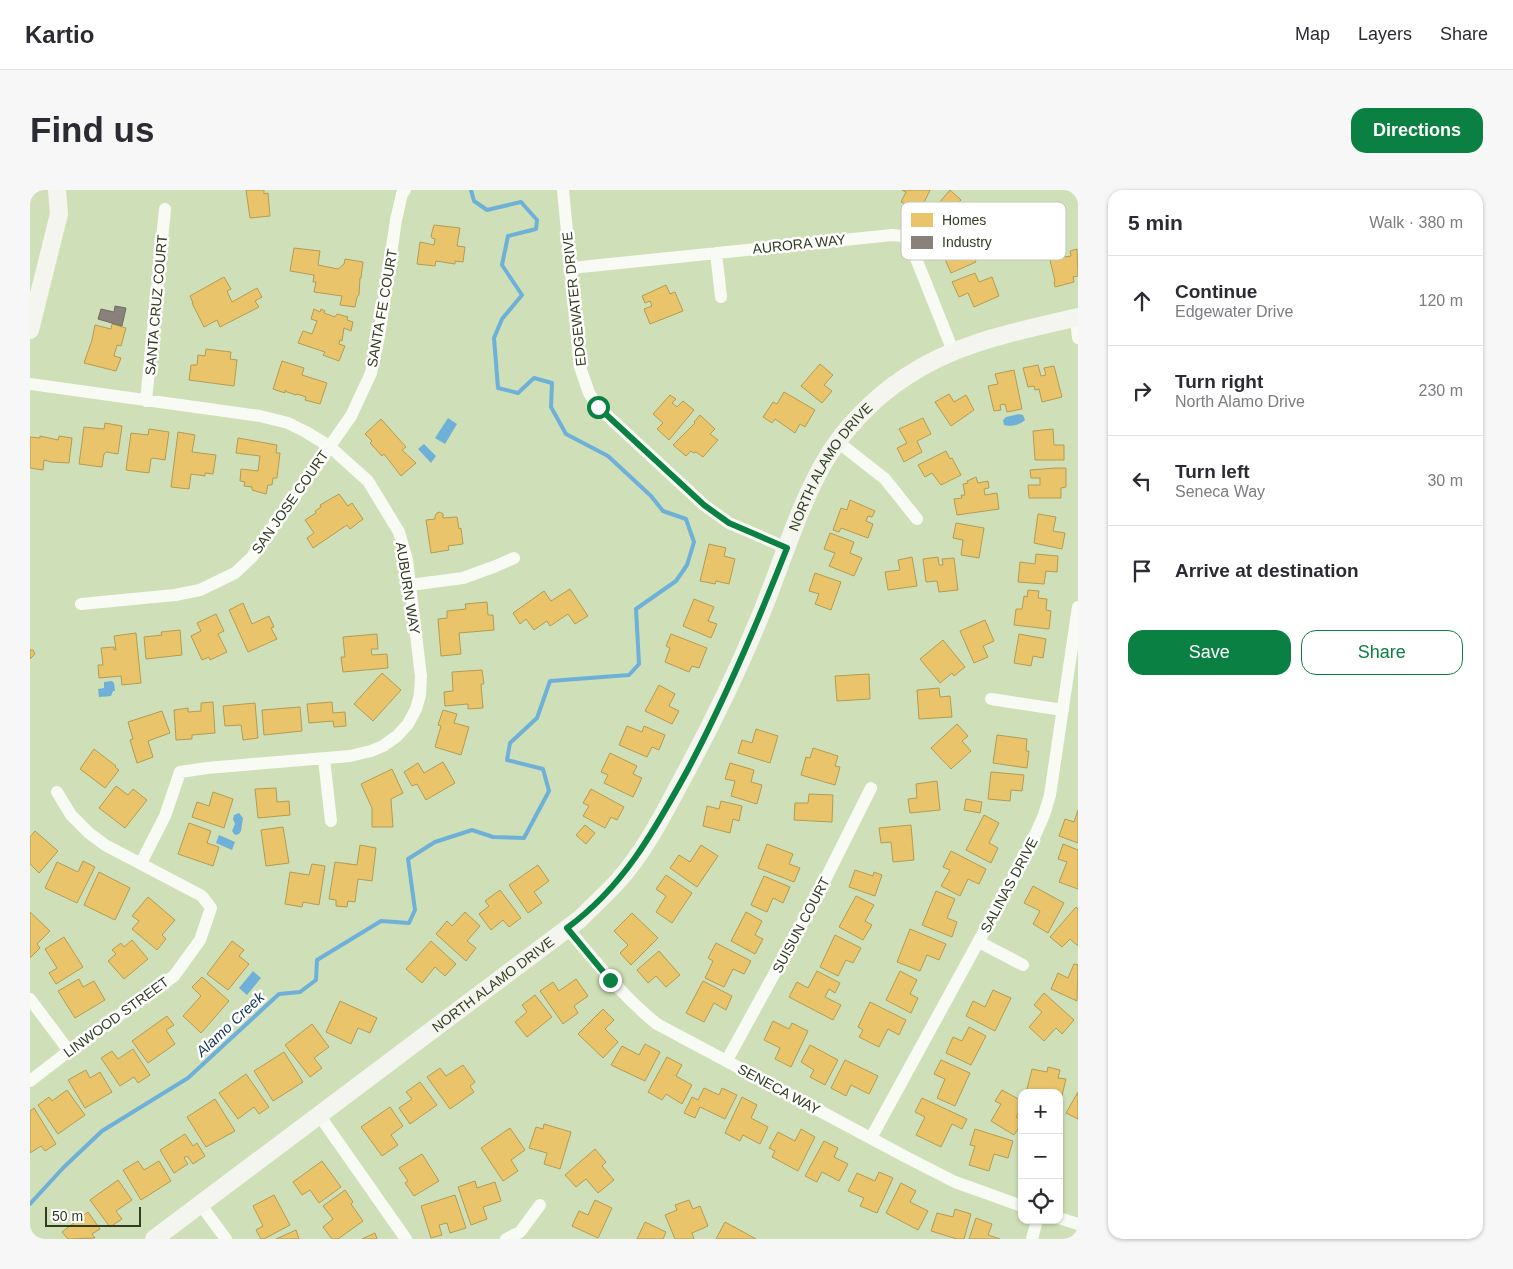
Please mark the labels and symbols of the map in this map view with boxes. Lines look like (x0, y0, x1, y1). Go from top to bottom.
legend (901, 202, 1066, 260)
text: Homes (942, 212, 986, 228)
street label: EDGEWATER DRIVE (559, 231, 589, 367)
street label: AURORA WAY (752, 231, 847, 257)
street label: SANTA CRUZ COURT (142, 234, 170, 376)
text: Industry (942, 234, 992, 250)
street label: SANTA FE COURT (364, 247, 400, 369)
route start (587, 396, 610, 419)
street label: NORTH ALAMO DRIVE (785, 399, 875, 533)
street label: SAN JOSE COURT (248, 447, 332, 557)
street label: AUBURN WAY (393, 541, 423, 636)
street label: SALINAS DRIVE (977, 835, 1041, 935)
street label: SUISUN COURT (769, 874, 833, 976)
street label: NORTH ALAMO DRIVE (429, 933, 557, 1035)
route end (599, 969, 622, 992)
street label: LINWOOD STREET (60, 973, 172, 1061)
water label: Alamo Creek (192, 987, 269, 1060)
street label: SENECA WAY (735, 1061, 824, 1118)
scale bar (45, 1204, 141, 1227)

